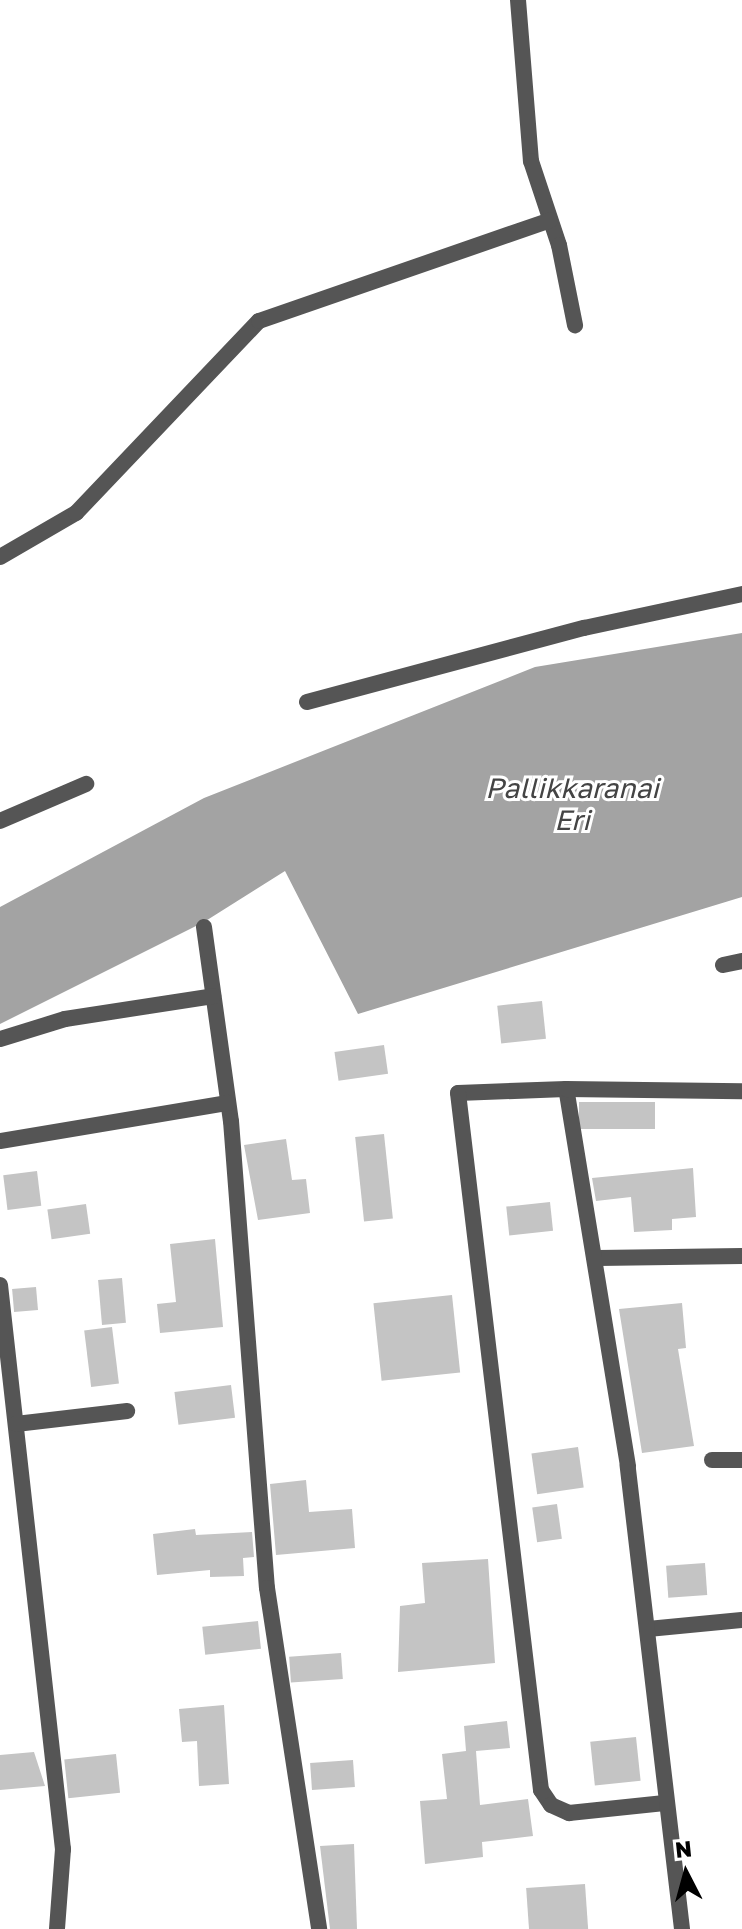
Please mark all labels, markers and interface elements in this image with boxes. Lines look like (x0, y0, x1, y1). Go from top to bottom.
water label: Pallikkaranai Eri (485, 771, 659, 837)
north arrow (646, 1833, 726, 1913)
text: N (674, 1834, 693, 1863)

